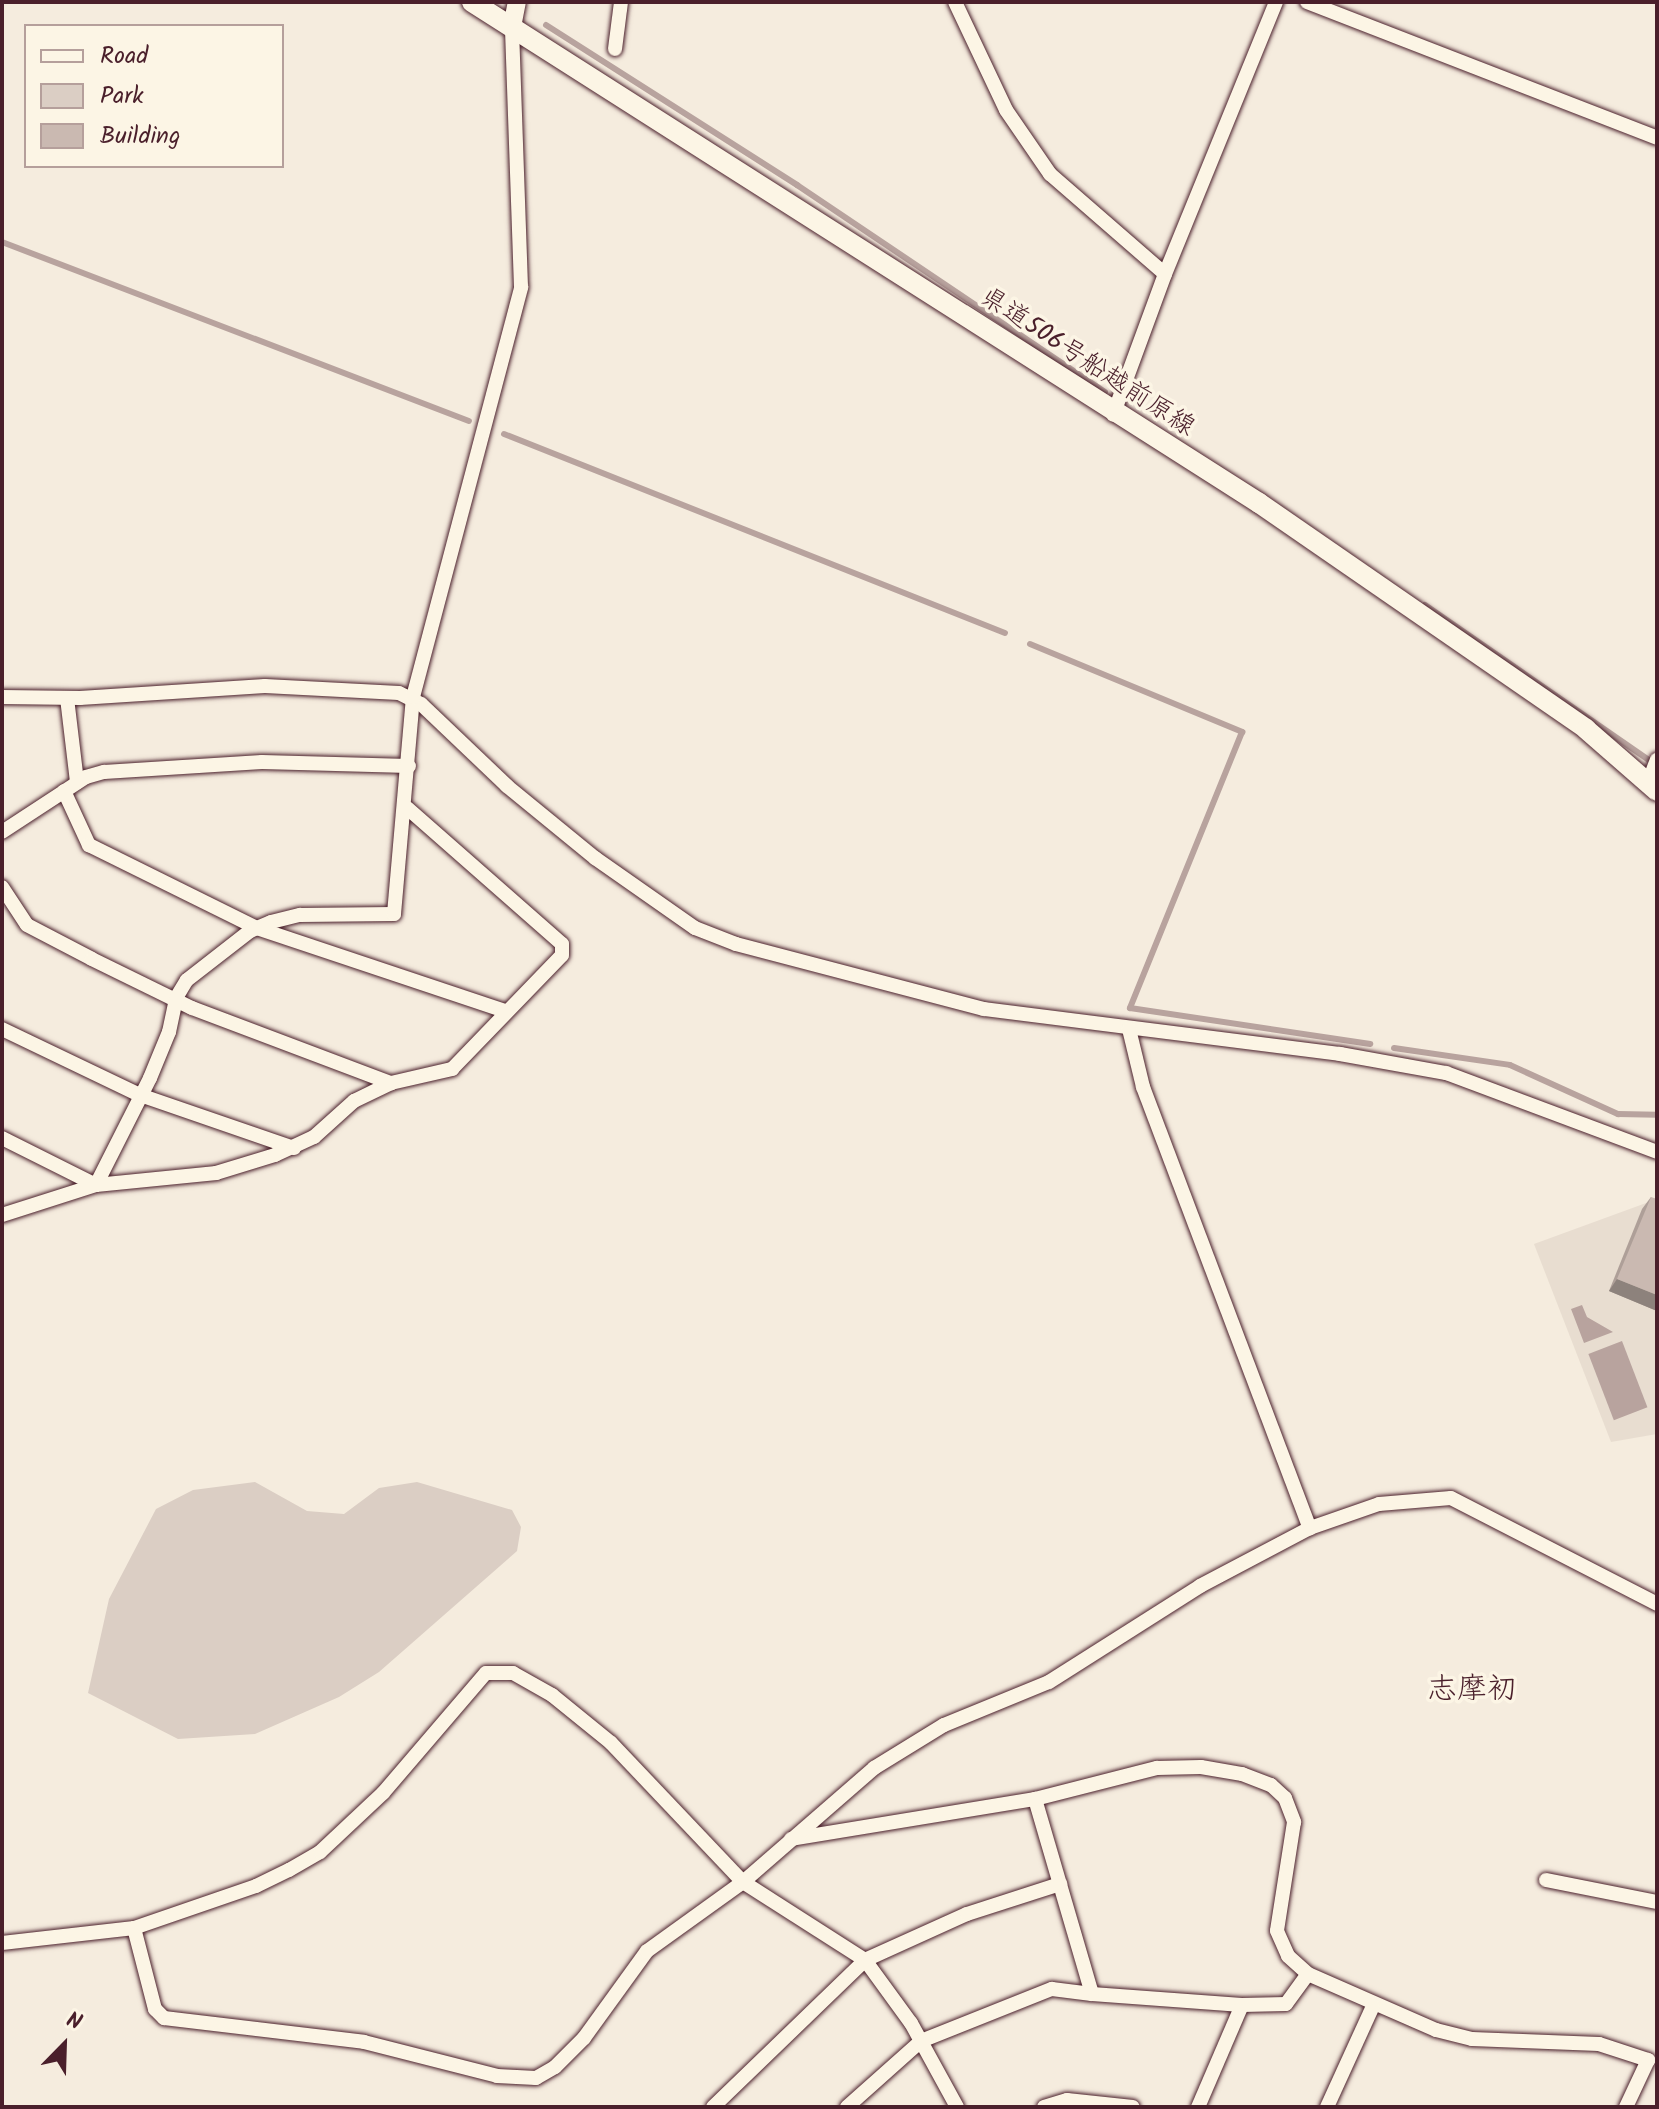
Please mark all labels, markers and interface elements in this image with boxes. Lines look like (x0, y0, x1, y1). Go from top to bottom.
legend (24, 24, 284, 168)
text: Road (100, 37, 148, 76)
text: Park (100, 77, 144, 116)
text: Building (100, 117, 180, 156)
street label: 県道506号船越前原線 (974, 282, 1200, 444)
district label: 志摩初 (1427, 1672, 1517, 1708)
text: N (60, 2004, 87, 2041)
north arrow (24, 2005, 104, 2085)

